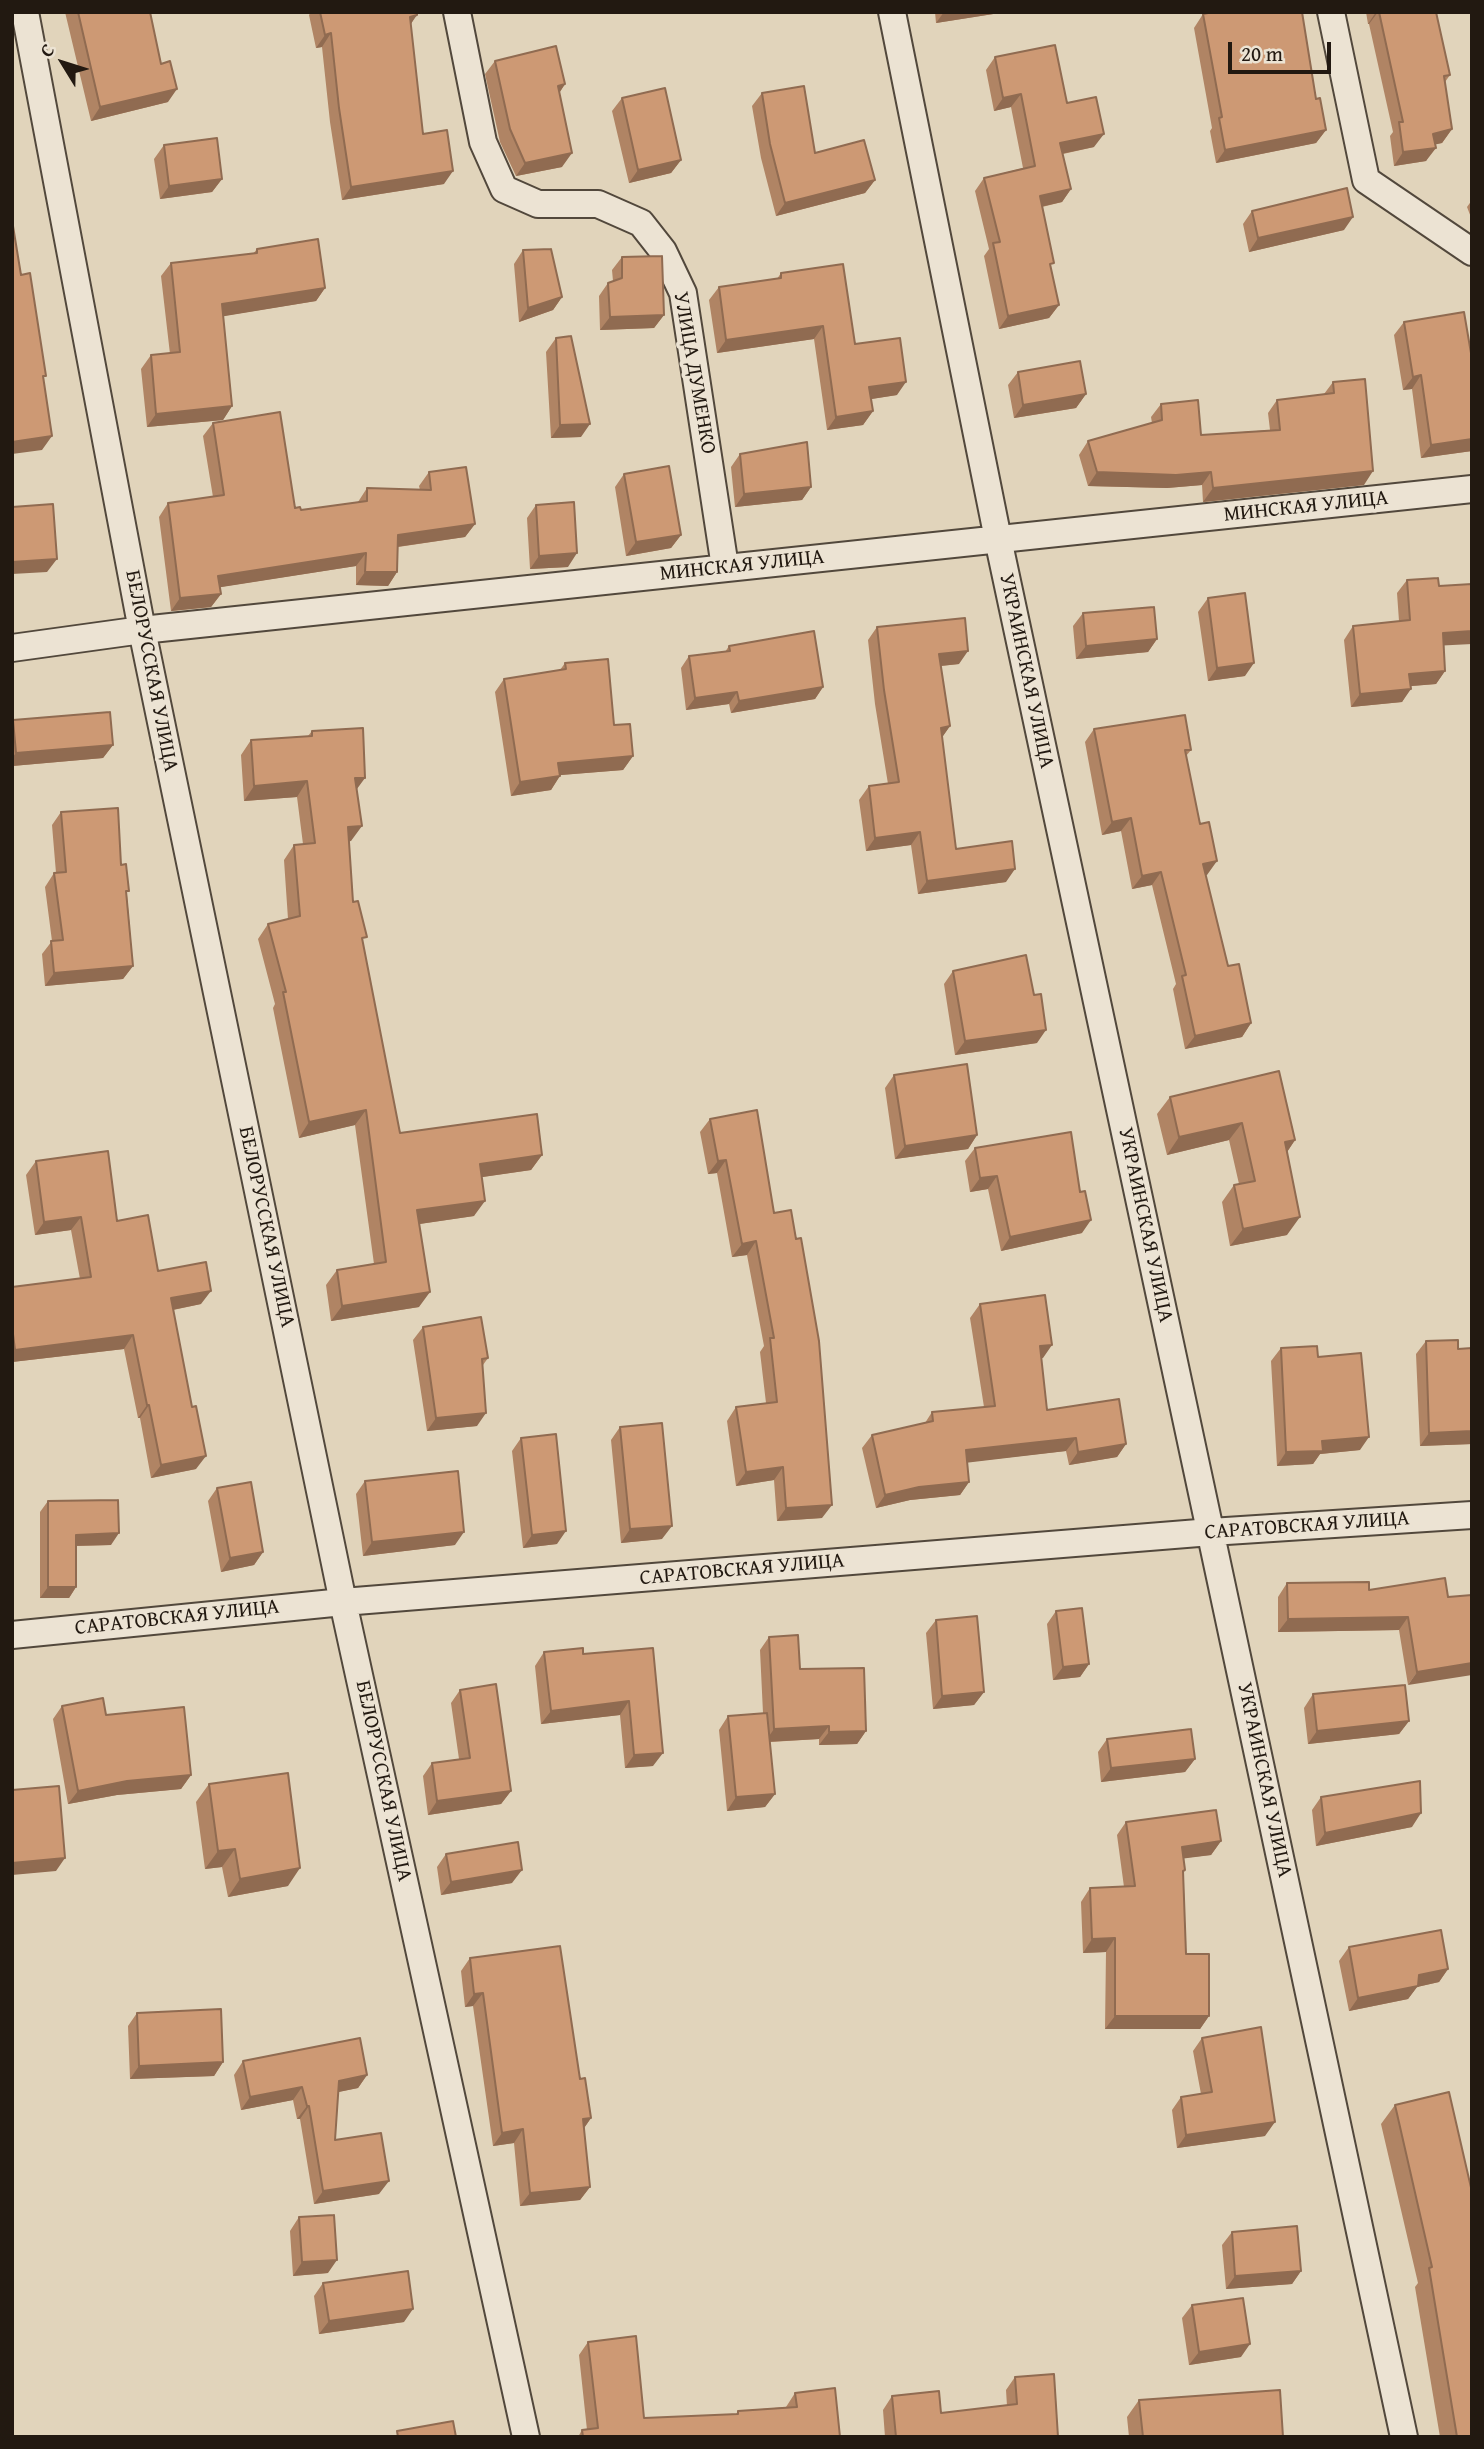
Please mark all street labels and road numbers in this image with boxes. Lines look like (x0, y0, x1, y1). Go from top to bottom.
street label: УЛИЦА ДУМЕНКО (667, 290, 721, 456)
street label: МИНСКАЯ УЛИЦА (1223, 486, 1389, 528)
street label: МИНСКАЯ УЛИЦА (659, 545, 825, 587)
street label: БЕЛОРУССКАЯ УЛИЦА (119, 568, 183, 774)
street label: УКРАИНСКАЯ УЛИЦА (993, 571, 1059, 771)
street label: БЕЛОРУССКАЯ УЛИЦА (232, 1124, 300, 1330)
street label: УКРАИНСКАЯ УЛИЦА (1112, 1125, 1178, 1325)
street label: САРАТОВСКАЯ УЛИЦА (1204, 1506, 1410, 1546)
street label: САРАТОВСКАЯ УЛИЦА (639, 1549, 845, 1591)
street label: САРАТОВСКАЯ УЛИЦА (74, 1595, 280, 1641)
street label: БЕЛОРУССКАЯ УЛИЦА (349, 1678, 417, 1884)
street label: УКРАИНСКАЯ УЛИЦА (1231, 1680, 1297, 1880)

